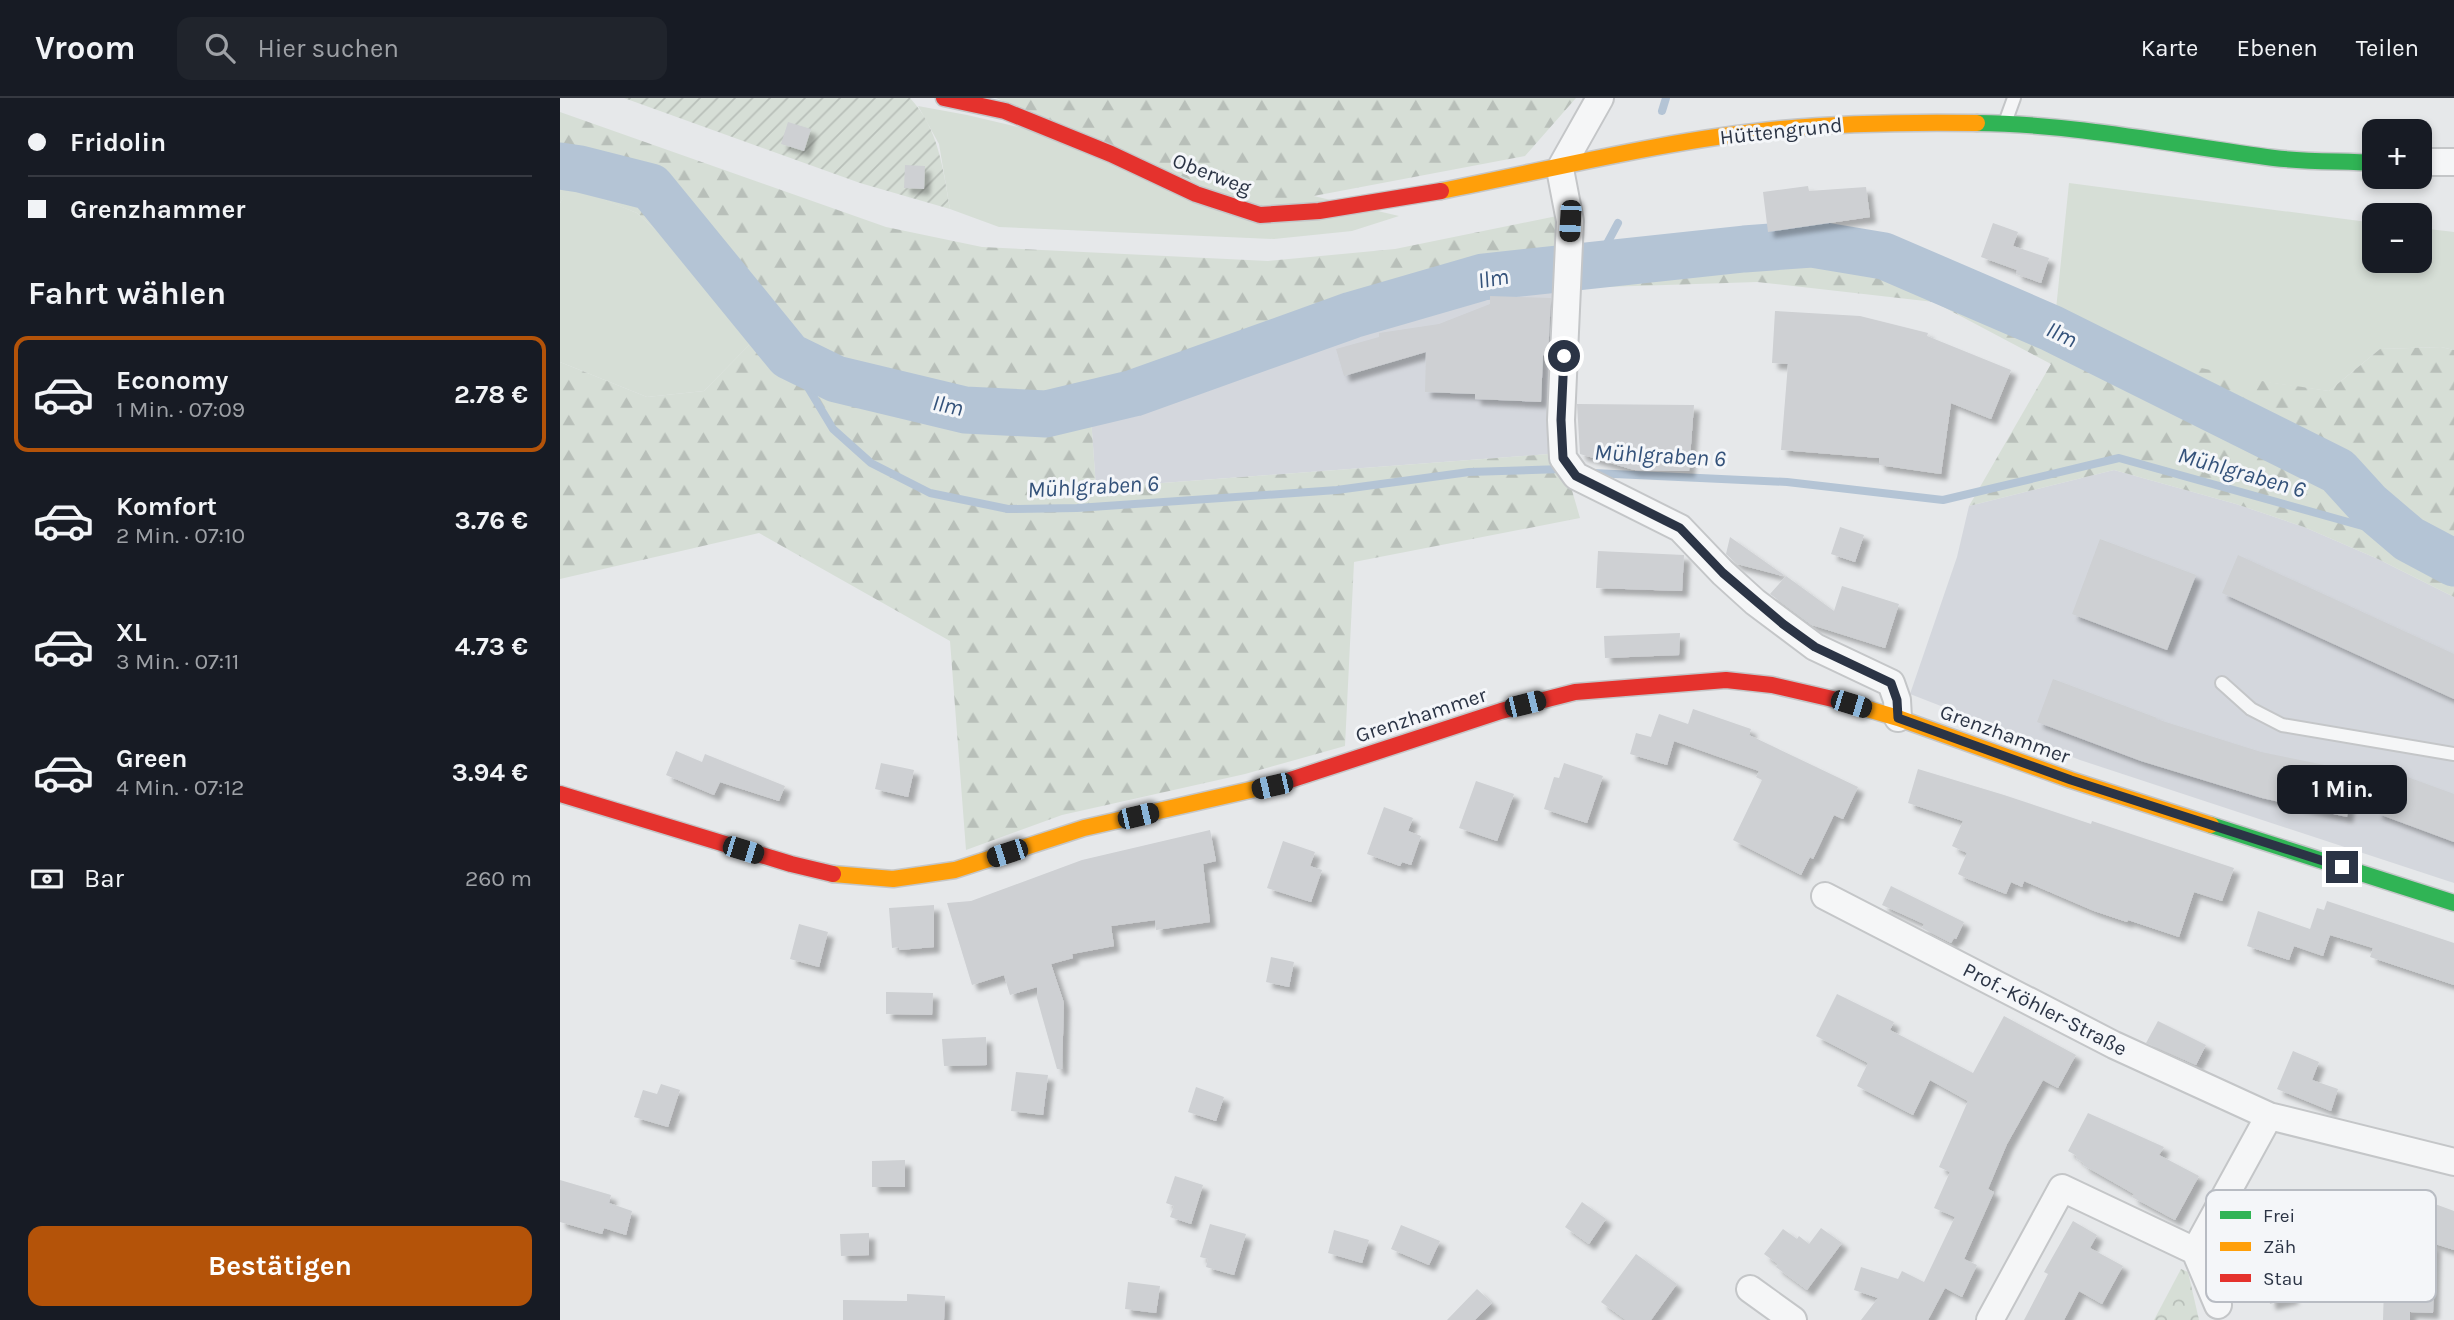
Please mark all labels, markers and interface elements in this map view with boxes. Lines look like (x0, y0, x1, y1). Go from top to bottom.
search box (177, 17, 667, 80)
text: Vroom (35, 29, 135, 67)
icon: search (201, 29, 239, 67)
text: Hier suchen (257, 33, 399, 64)
text: Karte (2141, 34, 2198, 62)
text: Ebenen (2236, 34, 2318, 62)
text: Teilen (2356, 34, 2419, 62)
street label: Hüttengrund (1718, 113, 1844, 149)
map controls (2362, 119, 2432, 273)
button: + (2362, 119, 2432, 189)
text: Fridolin (70, 127, 166, 158)
street label: Oberweg (1169, 148, 1255, 200)
text: Grenzhammer (70, 194, 245, 225)
car (1559, 199, 1582, 243)
button: − (2362, 203, 2432, 273)
water label: Ilm (1476, 263, 1510, 294)
text: Fahrt wählen (28, 275, 226, 312)
water label: Ilm (2042, 316, 2082, 353)
route start (1548, 340, 1580, 372)
icon: car (32, 363, 95, 426)
text: Economy (116, 365, 228, 396)
text: 2.78 € (454, 379, 528, 410)
water label: Ilm (930, 389, 966, 422)
text: 1 Min. · 07:09 (116, 396, 245, 423)
water label: Mühlgraben 6 (1594, 439, 1727, 472)
water label: Mühlgraben 6 (2175, 441, 2309, 504)
water label: Mühlgraben 6 (1027, 470, 1160, 503)
icon: car (32, 489, 95, 552)
text: Komfort (116, 491, 217, 522)
text: 3.76 € (454, 505, 528, 536)
text: 2 Min. · 07:10 (116, 522, 245, 549)
icon: car (32, 615, 95, 678)
text: XL (116, 617, 147, 648)
text: 4.73 € (455, 631, 528, 662)
text: 3 Min. · 07:11 (116, 648, 239, 675)
street label: Grenzhammer (1352, 682, 1490, 747)
car (1828, 688, 1875, 720)
car (1503, 689, 1548, 719)
street label: Grenzhammer (1937, 699, 2074, 769)
icon: car (32, 741, 95, 804)
text: Green (116, 743, 188, 774)
text: 3.94 € (452, 757, 528, 788)
callout: 1 Min. (2277, 766, 2407, 814)
car (1250, 771, 1295, 801)
text: 4 Min. · 07:12 (116, 774, 244, 801)
text: 1 Min. (2312, 776, 2372, 803)
car (1116, 801, 1161, 831)
car (720, 834, 767, 866)
car (984, 837, 1031, 869)
route end (2326, 851, 2358, 883)
icon: cash (28, 860, 66, 898)
text: Bar (84, 863, 124, 894)
text: 260 m (465, 865, 532, 892)
street label: Prof.-Köhler-Straße (1959, 957, 2131, 1061)
legend (2206, 1190, 2436, 1302)
text: Frei (2263, 1205, 2295, 1227)
button: Bestätigen (28, 1226, 532, 1306)
text: Zäh (2263, 1236, 2296, 1258)
text: Stau (2263, 1268, 2304, 1290)

